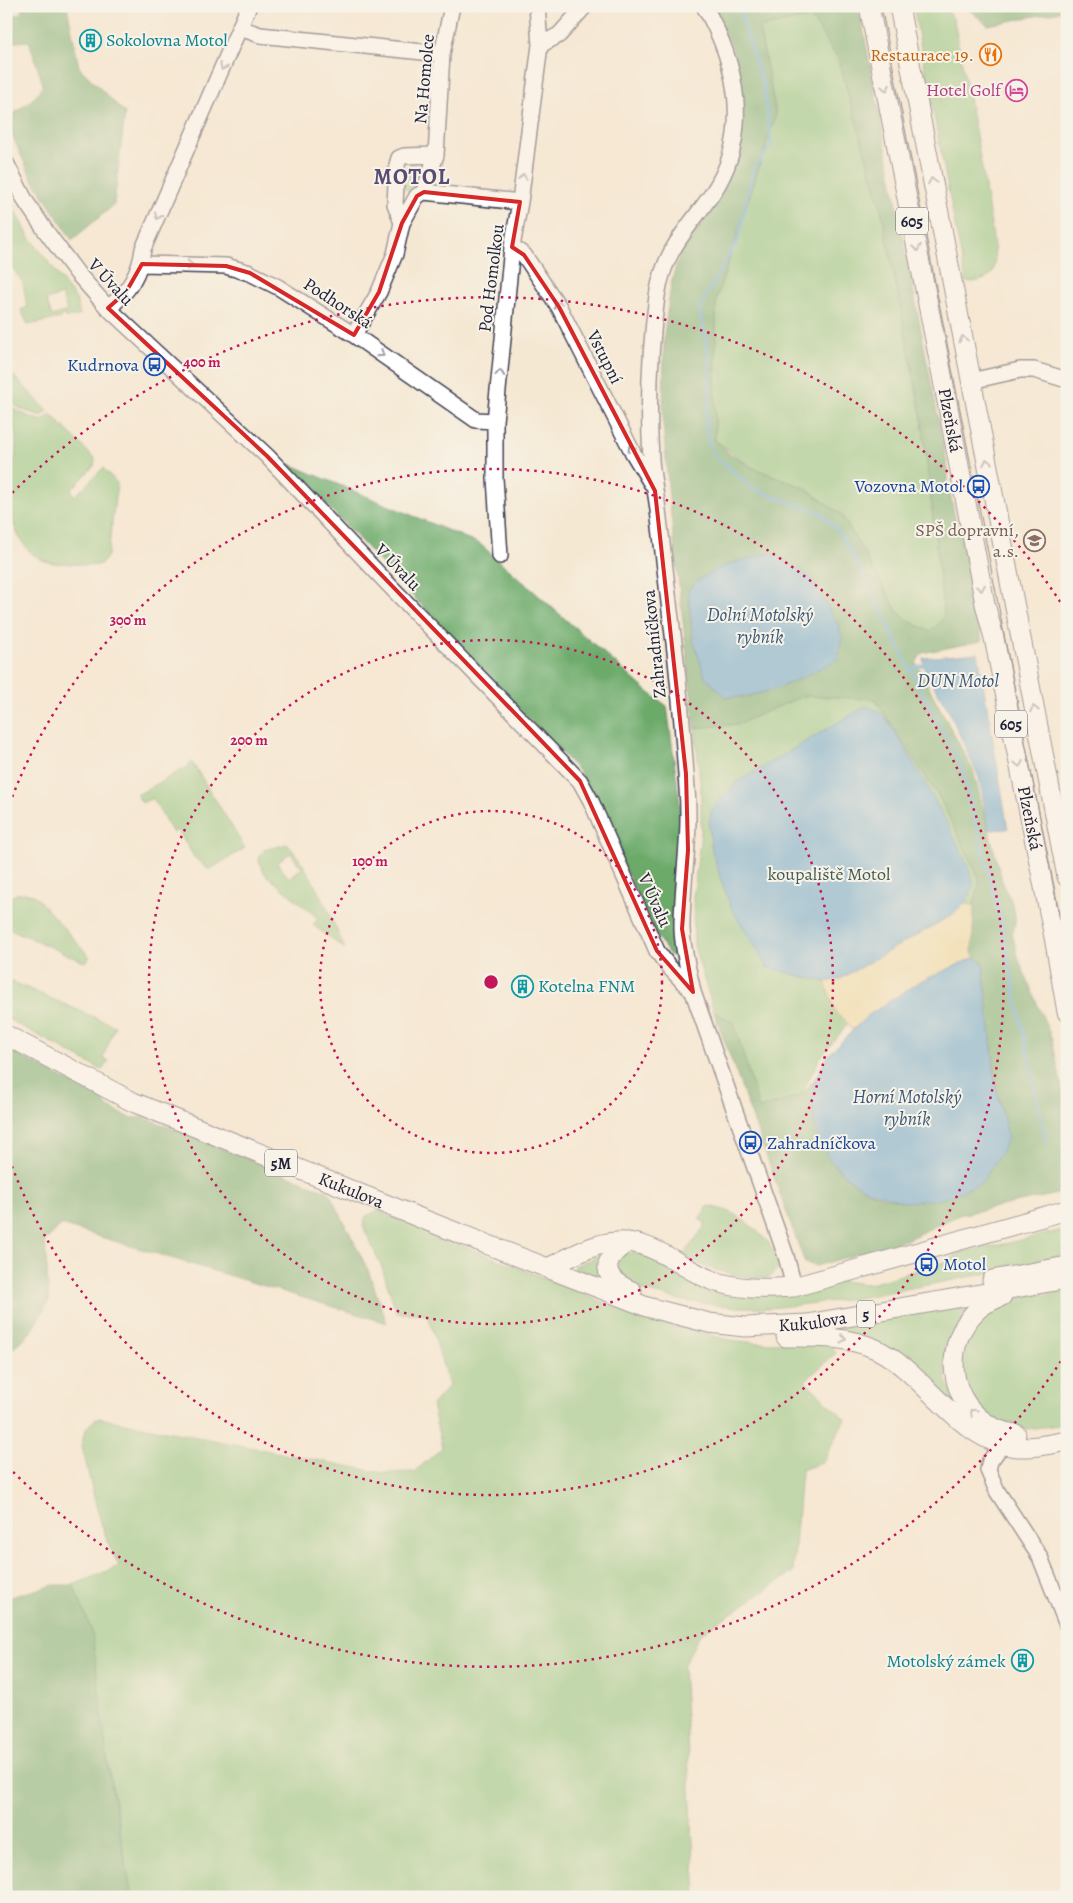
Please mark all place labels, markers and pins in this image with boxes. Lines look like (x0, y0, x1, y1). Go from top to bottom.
building icon: Sokolovna Motol (78, 28, 102, 52)
place label: Sokolovna Motol (106, 28, 228, 52)
place label: Restaurace 19. (870, 43, 974, 67)
restaurant icon: Restaurace 19. (978, 43, 1002, 67)
place label: Hotel Golf (926, 78, 1004, 102)
hotel icon: Hotel Golf (1005, 78, 1029, 102)
place label: Kudrnova (67, 353, 140, 377)
bus stop icon: Kudrnova (143, 353, 167, 377)
place label: Vozovna Motol (853, 474, 964, 498)
bus stop icon: Vozovna Motol (967, 474, 991, 498)
place label: SPŠ dopravní, a.s. (915, 518, 1019, 563)
school or university icon: SPŠ dopravní, a.s. (1023, 528, 1047, 552)
centre of rings (482, 973, 500, 991)
building icon: Kotelna FNM (510, 974, 534, 998)
place label: Kotelna FNM (538, 974, 635, 998)
bus stop icon: Zahradníčkova (739, 1131, 763, 1155)
place label: Zahradníčkova (767, 1131, 877, 1155)
bus stop icon: Motol (915, 1252, 939, 1276)
place label: Motol (943, 1252, 987, 1276)
place label: Motolský zámek (886, 1649, 1006, 1673)
building icon: Motolský zámek (1010, 1649, 1034, 1673)

